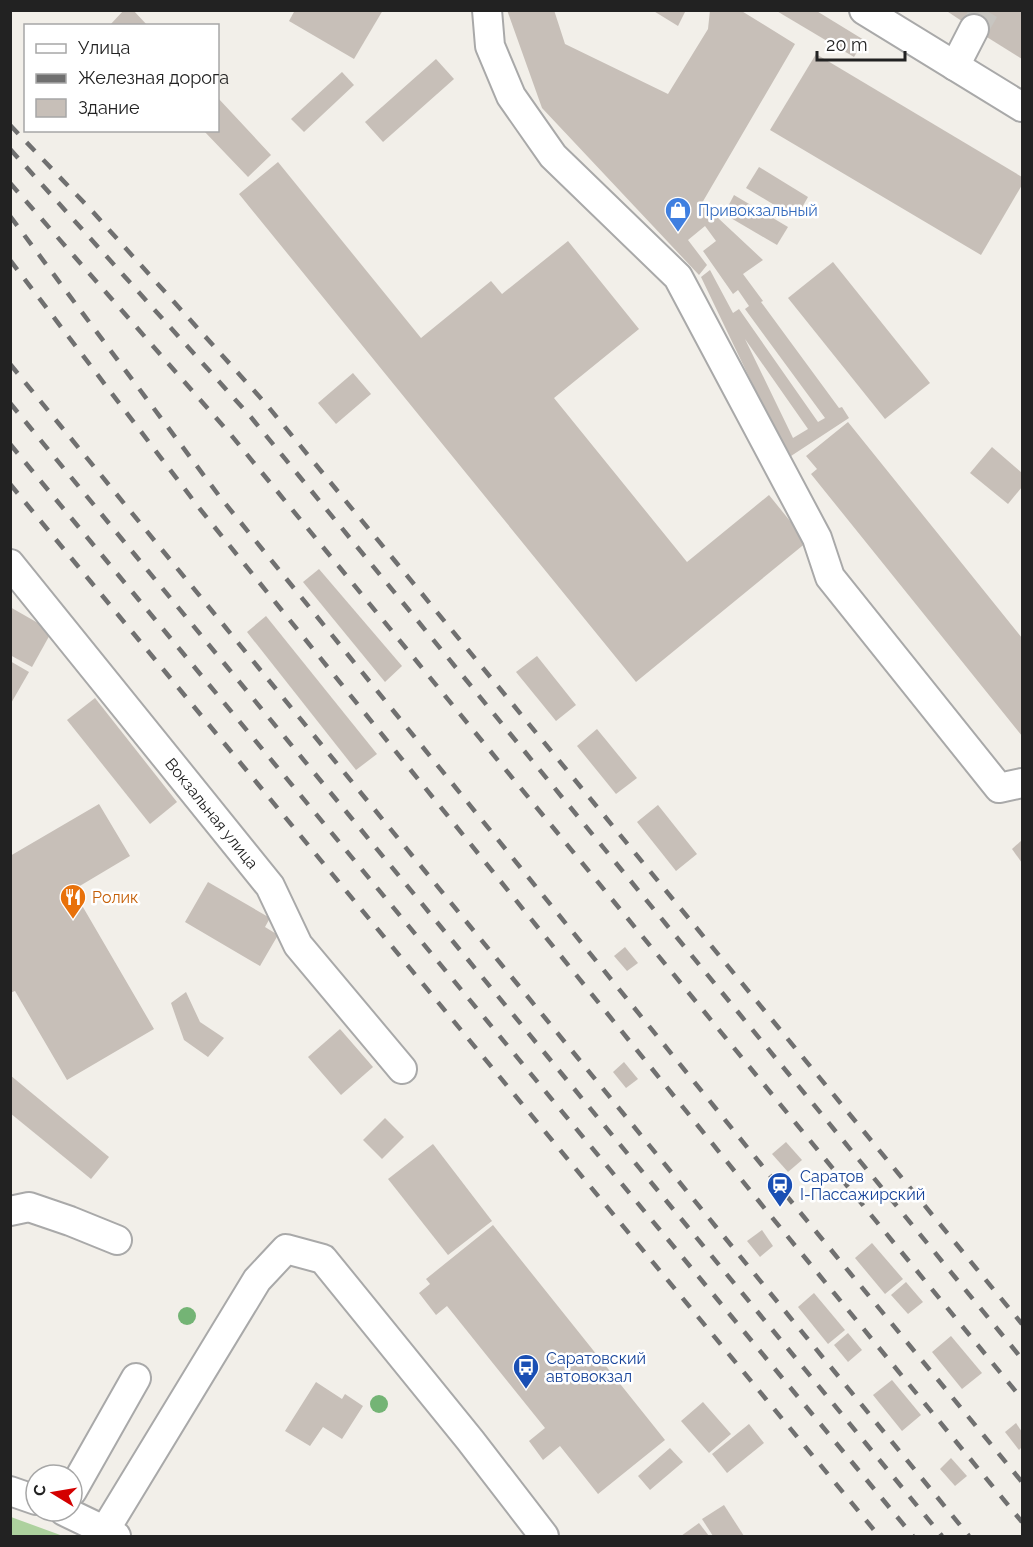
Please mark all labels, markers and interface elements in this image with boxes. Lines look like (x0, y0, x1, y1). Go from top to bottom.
legend (24, 24, 219, 132)
scale bar (817, 24, 906, 62)
text: 20 m (826, 34, 868, 55)
text: Улица (78, 37, 130, 58)
text: Железная дорога (78, 67, 229, 88)
text: Здание (78, 97, 140, 118)
shop icon: Привокзальный (663, 195, 693, 233)
place label: Привокзальный (698, 201, 818, 220)
street label: Вокзальная улица (161, 754, 262, 872)
restaurant icon: Ролик (58, 882, 88, 920)
place label: Ролик (92, 888, 138, 907)
place label: Саратов I-Пассажирский (800, 1167, 925, 1204)
station icon: Саратов I-Пассажирский (765, 1170, 795, 1208)
place label: Саратовский автовокзал (546, 1349, 646, 1386)
bus stop icon: Саратовский автовокзал (511, 1352, 541, 1390)
north arrow (24, 1463, 84, 1523)
text: С (29, 1483, 50, 1497)

